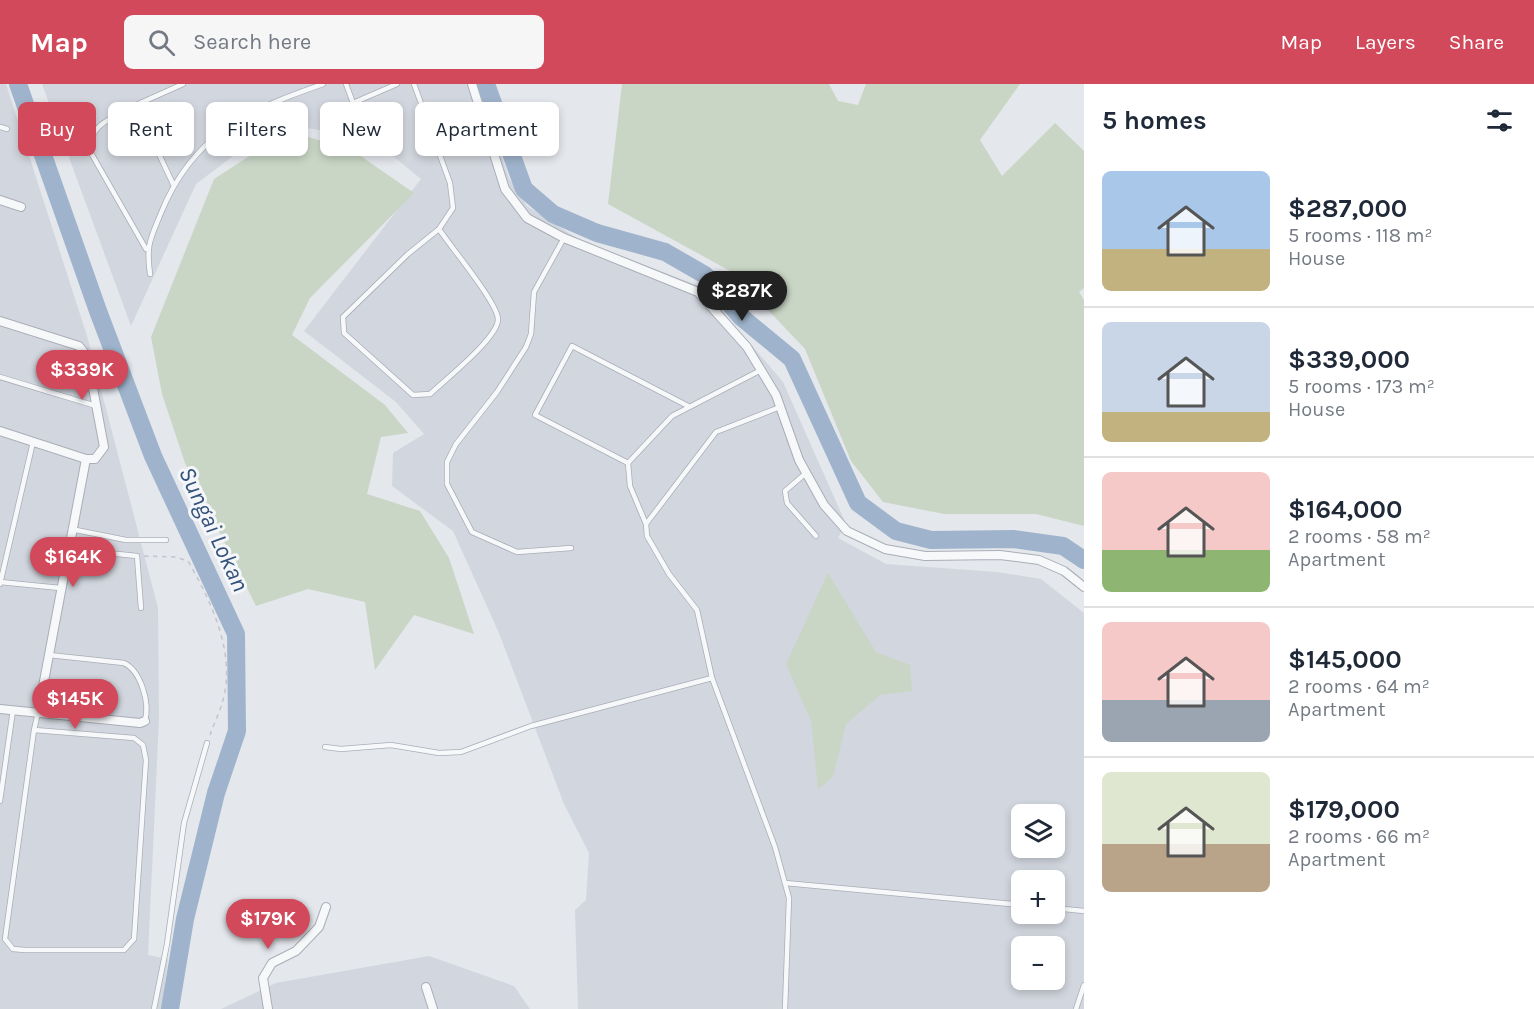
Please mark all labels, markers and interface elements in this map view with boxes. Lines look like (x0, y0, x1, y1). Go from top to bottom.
search box (124, 15, 544, 69)
text: Map (30, 26, 88, 59)
icon: search (145, 26, 178, 59)
text: Search here (193, 29, 311, 55)
text: Map (1280, 30, 1322, 54)
text: Layers (1355, 30, 1416, 54)
text: Share (1449, 30, 1504, 54)
chip: Buy (18, 102, 96, 156)
chip: Rent (108, 102, 194, 156)
chip: Filters (206, 102, 308, 156)
chip: New (320, 102, 403, 156)
chip: Apartment (415, 102, 559, 156)
icon: filters (1483, 104, 1516, 137)
text: 5 homes (1102, 105, 1207, 136)
text: $287,000 (1288, 193, 1407, 224)
icon: home (1150, 195, 1222, 267)
text: 5 rooms · 118 m² (1288, 224, 1432, 247)
text: House (1288, 247, 1345, 270)
pin: $287K (700, 271, 784, 322)
text: $287K (711, 279, 773, 302)
text: $339,000 (1288, 344, 1410, 375)
icon: home (1150, 346, 1222, 418)
pin: $339K (40, 350, 124, 401)
text: $339K (50, 358, 114, 381)
text: 5 rooms · 173 m² (1288, 375, 1435, 398)
text: House (1288, 398, 1345, 421)
water label: Sungai Lokan (173, 462, 255, 596)
text: $164,000 (1288, 494, 1402, 525)
icon: home (1150, 496, 1222, 568)
text: 2 rooms · 58 m² (1288, 525, 1431, 548)
pin: $164K (31, 537, 115, 588)
text: $164K (44, 545, 102, 568)
text: Apartment (1288, 548, 1386, 571)
text: $145,000 (1288, 644, 1402, 675)
icon: home (1150, 646, 1222, 718)
text: 2 rooms · 64 m² (1288, 675, 1430, 698)
pin: $145K (33, 679, 117, 730)
text: $145K (46, 687, 104, 710)
text: Apartment (1288, 698, 1386, 721)
text: $179,000 (1288, 794, 1400, 825)
icon: home (1150, 796, 1222, 868)
map controls (1011, 804, 1065, 990)
button: layers (1011, 804, 1065, 858)
text: 2 rooms · 66 m² (1288, 825, 1430, 848)
text: Apartment (1288, 848, 1386, 871)
button: + (1011, 870, 1065, 924)
pin: $179K (226, 899, 310, 950)
text: $179K (240, 907, 296, 930)
button: − (1011, 936, 1065, 990)

